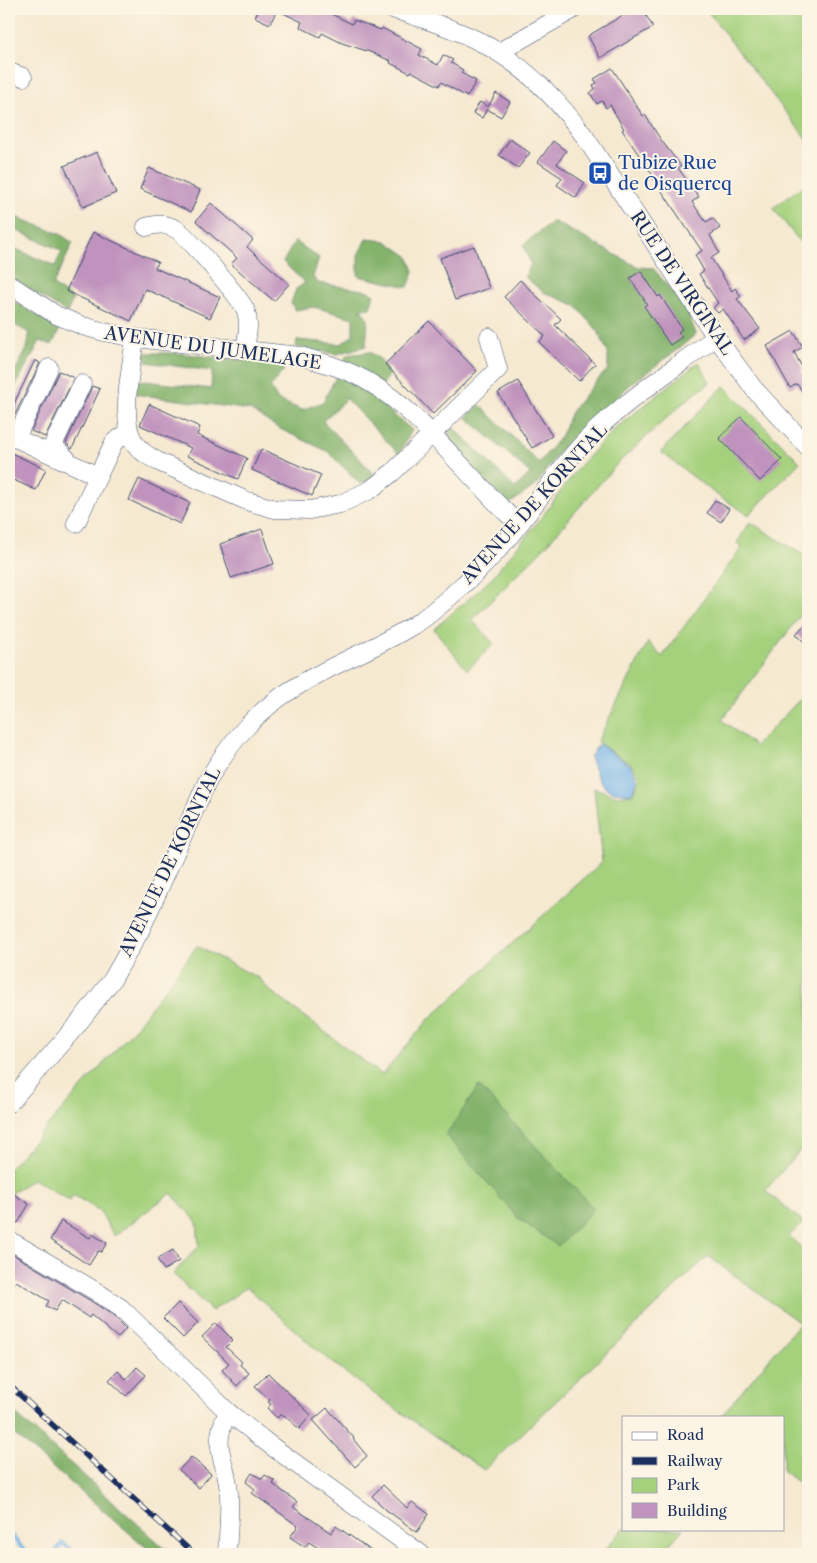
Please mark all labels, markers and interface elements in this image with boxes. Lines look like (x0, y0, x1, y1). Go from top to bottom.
place label: Tubize Rue de Oisquercq (618, 152, 732, 195)
bus stop icon: Tubize Rue de Oisquercq (587, 160, 613, 186)
street label: RUE DE VIRGINAL (626, 207, 738, 359)
street label: AVENUE DU JUMELAGE (102, 322, 323, 374)
street label: AVENUE DE KORNTAL (456, 419, 612, 589)
street label: AVENUE DE KORNTAL (114, 764, 226, 961)
legend (622, 1416, 784, 1530)
text: Road (667, 1425, 704, 1444)
text: Railway (667, 1451, 723, 1470)
text: Park (667, 1475, 701, 1494)
text: Building (667, 1501, 727, 1520)

